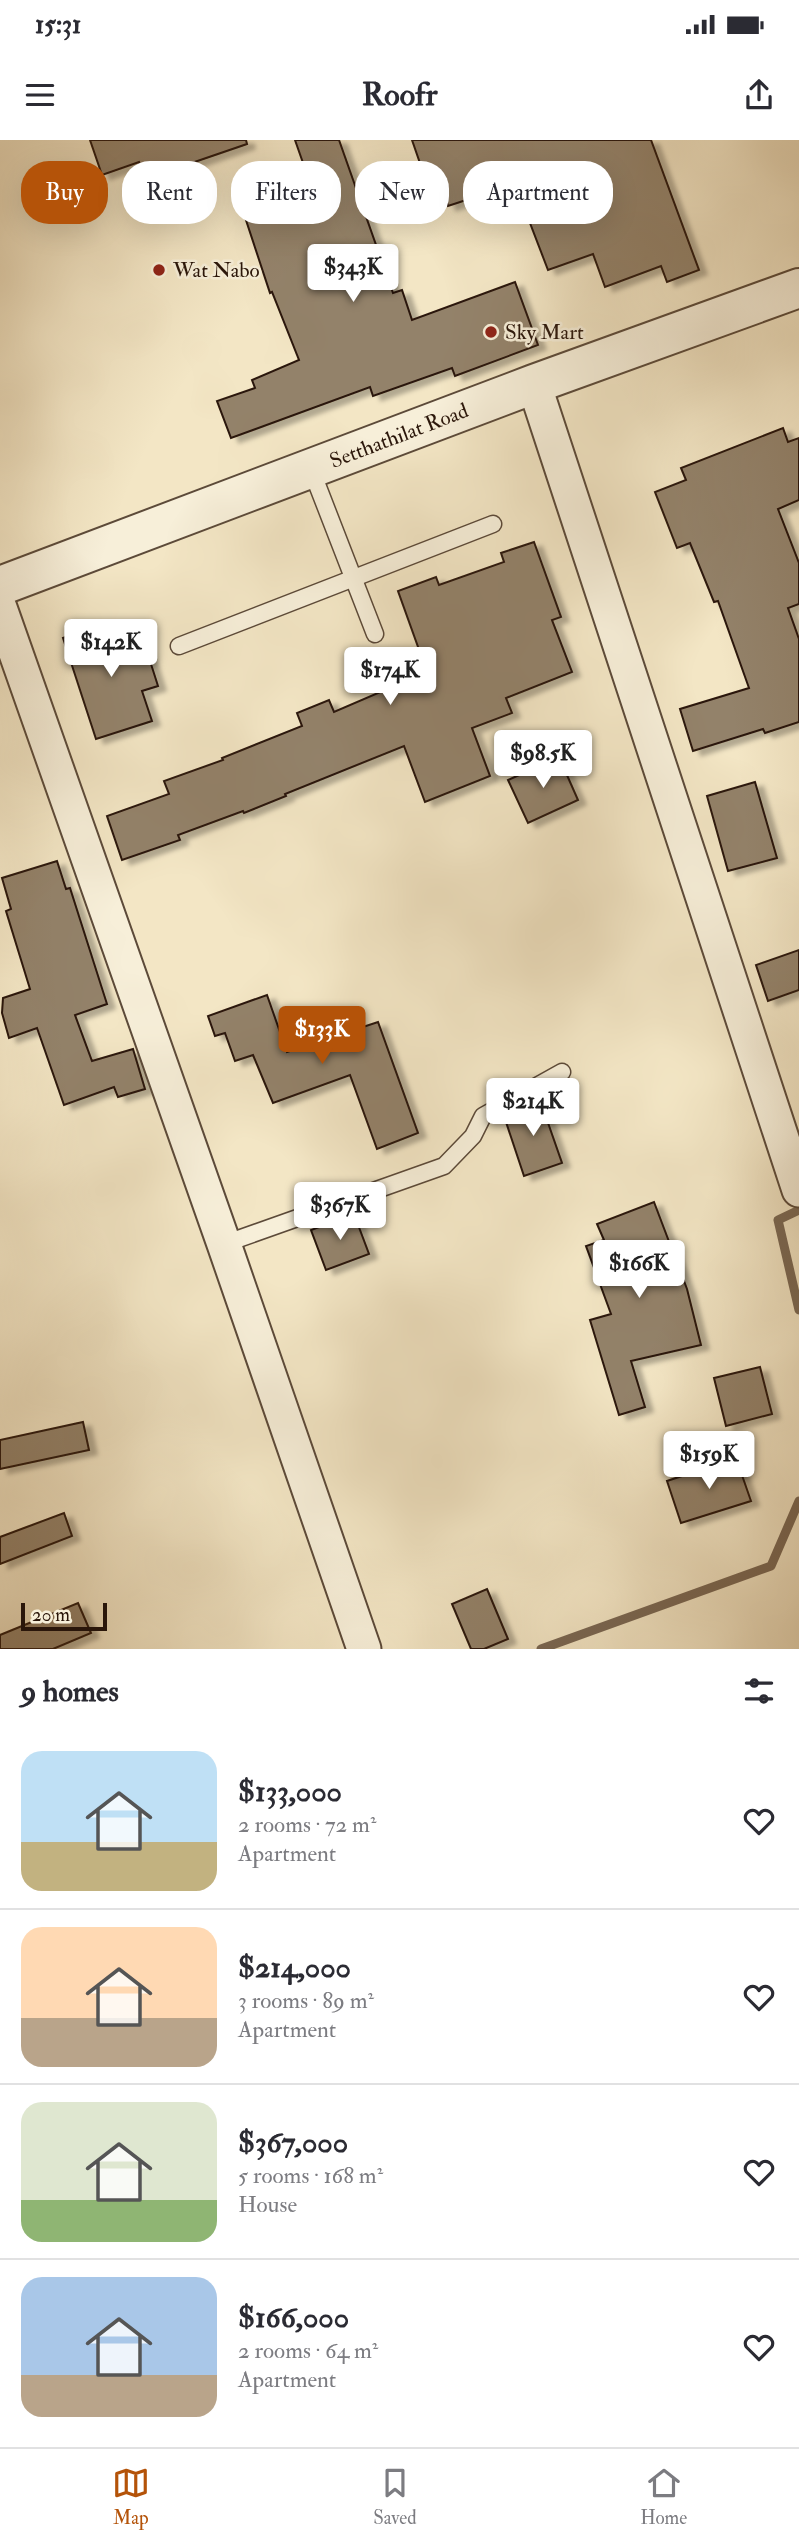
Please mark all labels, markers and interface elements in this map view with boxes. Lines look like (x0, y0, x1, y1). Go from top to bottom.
text: 15:31 (35, 9, 81, 41)
text: Roofr (362, 75, 437, 115)
icon: menu (21, 76, 59, 114)
icon: share (740, 76, 778, 114)
chip: Buy (21, 161, 108, 224)
chip: Rent (122, 161, 217, 224)
chip: Filters (231, 161, 341, 224)
chip: New (355, 161, 449, 224)
chip: Apartment (463, 161, 613, 224)
pin: $343K (304, 244, 402, 304)
text: $343K (323, 252, 383, 281)
place label: Wat Nabo (172, 257, 260, 284)
marker: Wat Nabo (151, 262, 167, 278)
place label: Sky Mart (505, 319, 584, 346)
marker: Sky Mart (483, 324, 499, 340)
street label: Setthathilat Road (326, 397, 473, 475)
pin: $142K (62, 620, 160, 679)
text: $142K (80, 627, 142, 656)
pin: $174K (341, 648, 439, 707)
text: $174K (360, 655, 420, 684)
pin: $98.5K (486, 730, 600, 790)
text: $98.5K (510, 738, 576, 767)
pin: $133K (273, 1006, 371, 1066)
text: $133K (295, 1014, 349, 1043)
pin: $214K (484, 1079, 582, 1138)
text: $214K (502, 1086, 564, 1115)
pin: $367K (291, 1182, 389, 1242)
text: $367K (310, 1190, 370, 1219)
pin: $166K (590, 1240, 688, 1300)
text: $166K (609, 1248, 669, 1277)
pin: $159K (660, 1432, 758, 1491)
text: $159K (679, 1439, 739, 1468)
scale bar (21, 1600, 107, 1632)
text: 20 m (32, 1603, 70, 1627)
icon: filters (740, 1672, 778, 1710)
text: 9 homes (21, 1673, 119, 1710)
text: $133,000 (238, 1773, 342, 1810)
icon: home (77, 1779, 161, 1863)
icon: heart (740, 1802, 778, 1840)
text: 2 rooms · 72 m² (238, 1810, 376, 1839)
text: Apartment (238, 1839, 336, 1868)
text: $214,000 (238, 1949, 351, 1986)
icon: home (77, 1955, 161, 2039)
icon: heart (740, 1978, 778, 2016)
text: 3 rooms · 89 m² (238, 1986, 374, 2015)
text: Apartment (238, 2015, 336, 2044)
text: $367,000 (238, 2124, 348, 2161)
icon: home (77, 2130, 161, 2214)
icon: heart (740, 2153, 778, 2191)
text: 5 rooms · 168 m² (238, 2161, 383, 2190)
text: House (238, 2190, 297, 2219)
text: $166,000 (238, 2299, 349, 2336)
icon: home (77, 2305, 161, 2389)
icon: heart (740, 2328, 778, 2366)
text: 2 rooms · 64 m² (238, 2336, 378, 2365)
text: Apartment (238, 2365, 336, 2394)
tab: Map (112, 2464, 150, 2530)
tab: Saved (373, 2464, 417, 2530)
tab: Home (640, 2464, 687, 2530)

